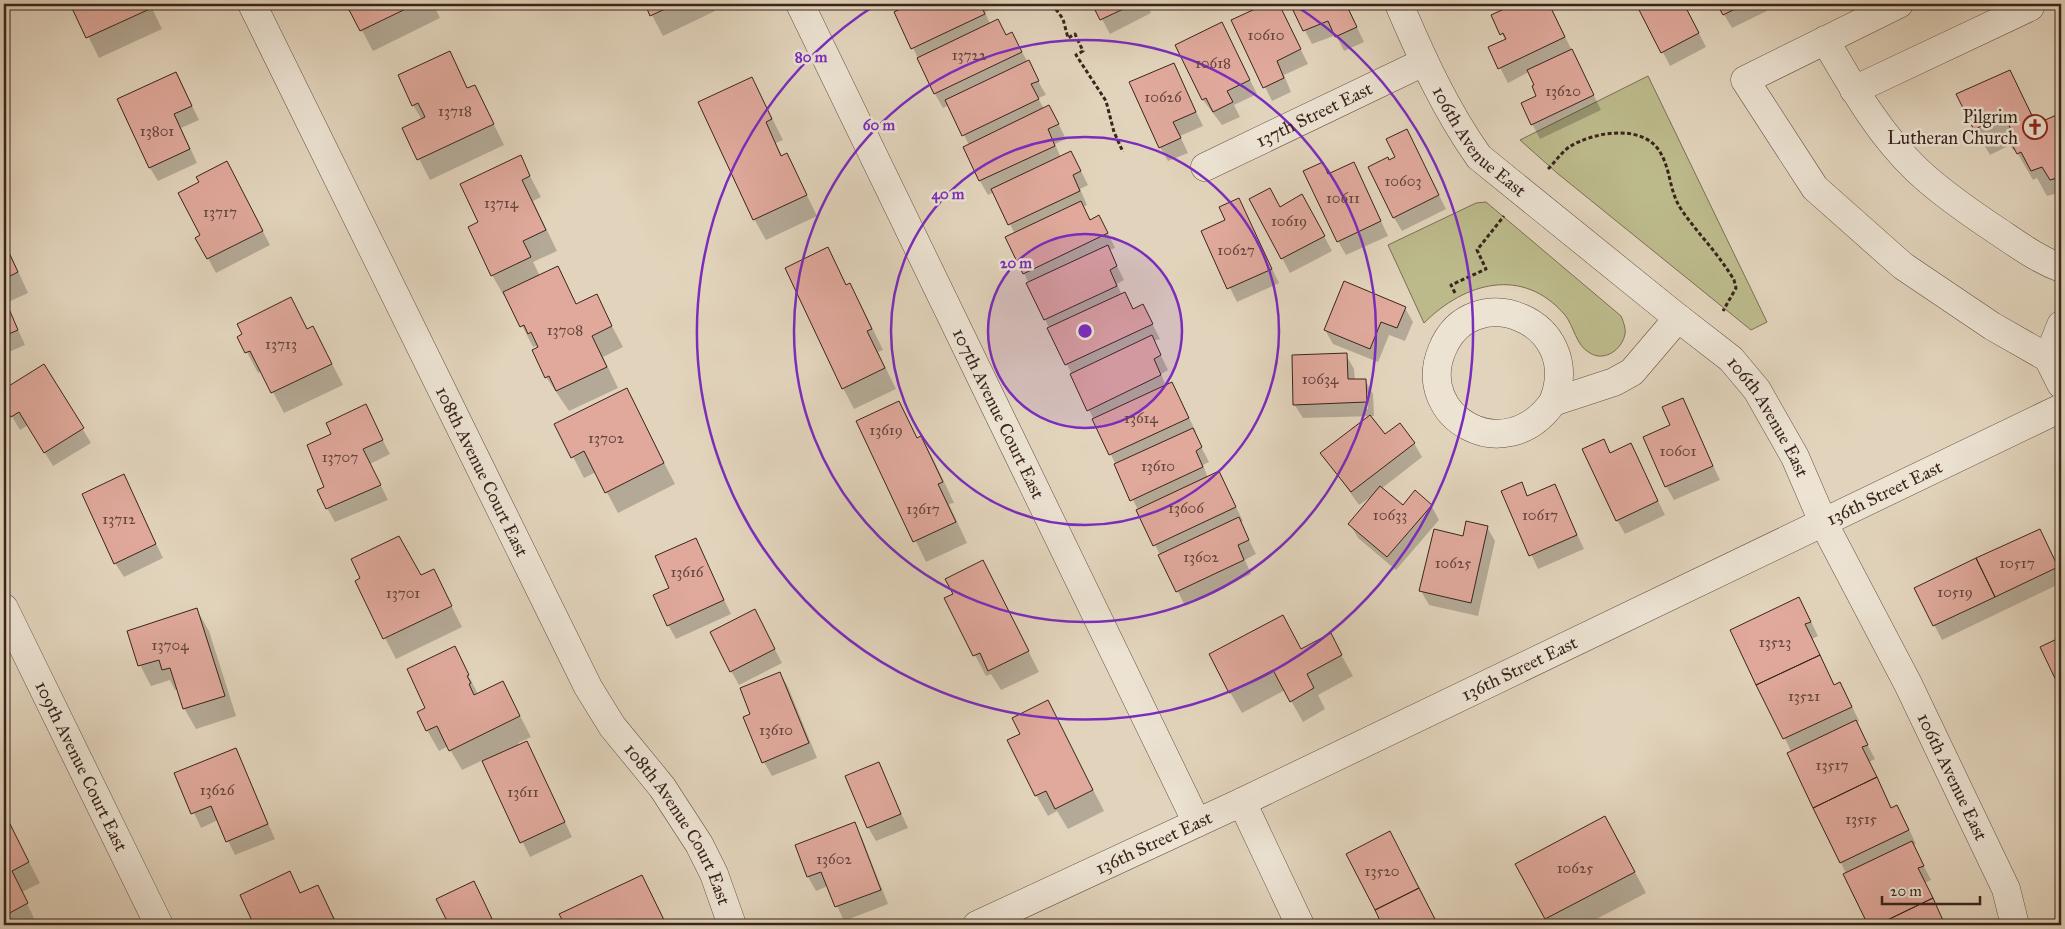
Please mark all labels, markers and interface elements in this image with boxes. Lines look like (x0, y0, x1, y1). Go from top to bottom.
house number: 10610 (1248, 26, 1284, 44)
house number: 13722 (952, 46, 987, 64)
text: 80 m (795, 48, 828, 66)
house number: 10618 (1195, 54, 1231, 72)
street label: 137th Street East (1252, 77, 1376, 152)
street label: 106th Avenue East (1427, 82, 1531, 202)
house number: 13620 (1545, 82, 1581, 100)
house number: 10626 (1144, 88, 1183, 106)
house number: 13718 (438, 102, 472, 120)
place label: Pilgrim Lutheran Church (1887, 106, 2018, 149)
church icon: Pilgrim Lutheran Church (2022, 114, 2048, 140)
text: 60 m (863, 116, 896, 134)
house number: 13801 (140, 122, 174, 140)
house number: 10603 (1384, 172, 1422, 190)
text: 40 m (932, 185, 965, 204)
house number: 10611 (1326, 189, 1360, 207)
house number: 13714 (484, 194, 519, 212)
house number: 13717 (203, 203, 237, 221)
house number: 10619 (1271, 212, 1307, 230)
house number: 10627 (1217, 241, 1255, 259)
text: 20 m (1000, 254, 1032, 272)
house number: 13708 (547, 321, 583, 339)
centre of rings (1076, 322, 1094, 340)
street label: 107th Avenue Court East (948, 325, 1049, 503)
house number: 13713 (265, 335, 297, 353)
street label: 106th Avenue East (1722, 352, 1814, 481)
house number: 10634 (1302, 370, 1339, 388)
street label: 108th Avenue Court East (431, 383, 533, 561)
house number: 13614 (1124, 409, 1159, 427)
house number: 13619 (869, 421, 903, 439)
house number: 13702 (588, 429, 625, 447)
house number: 10601 (1660, 442, 1696, 460)
house number: 13707 (322, 448, 358, 466)
street label: 136th Street East (1823, 455, 1946, 530)
house number: 13610 (1141, 457, 1175, 475)
house number: 13606 (1168, 499, 1205, 517)
house number: 13617 (906, 500, 940, 518)
house number: 10633 (1373, 506, 1407, 524)
house number: 10617 (1522, 506, 1558, 524)
house number: 13712 (102, 510, 136, 528)
house number: 13602 (1183, 548, 1219, 566)
house number: 10625 (1435, 554, 1471, 572)
house number: 10517 (1999, 554, 2035, 572)
house number: 13616 (670, 563, 705, 581)
house number: 10519 (1937, 583, 1973, 601)
house number: 13701 (386, 584, 420, 602)
street label: 136th Street East (1458, 631, 1581, 706)
house number: 13523 (1759, 633, 1791, 651)
house number: 13704 (151, 636, 189, 654)
street label: 109th Avenue Court East (30, 677, 133, 856)
house number: 13521 (1788, 687, 1820, 705)
street label: 106th Avenue East (1913, 710, 1992, 845)
house number: 13610 (759, 721, 793, 739)
street label: 108th Avenue Court East (620, 739, 735, 909)
house number: 13517 (1816, 756, 1848, 774)
house number: 13626 (200, 781, 236, 799)
house number: 13611 (507, 783, 539, 801)
street label: 136th Street East (1092, 806, 1216, 879)
house number: 13515 (1845, 810, 1877, 828)
house number: 13602 (816, 850, 852, 868)
house number: 10625 (1557, 859, 1593, 877)
house number: 13520 (1364, 862, 1400, 880)
scale bar (1882, 874, 1980, 906)
text: 20 m (1890, 882, 1922, 900)

